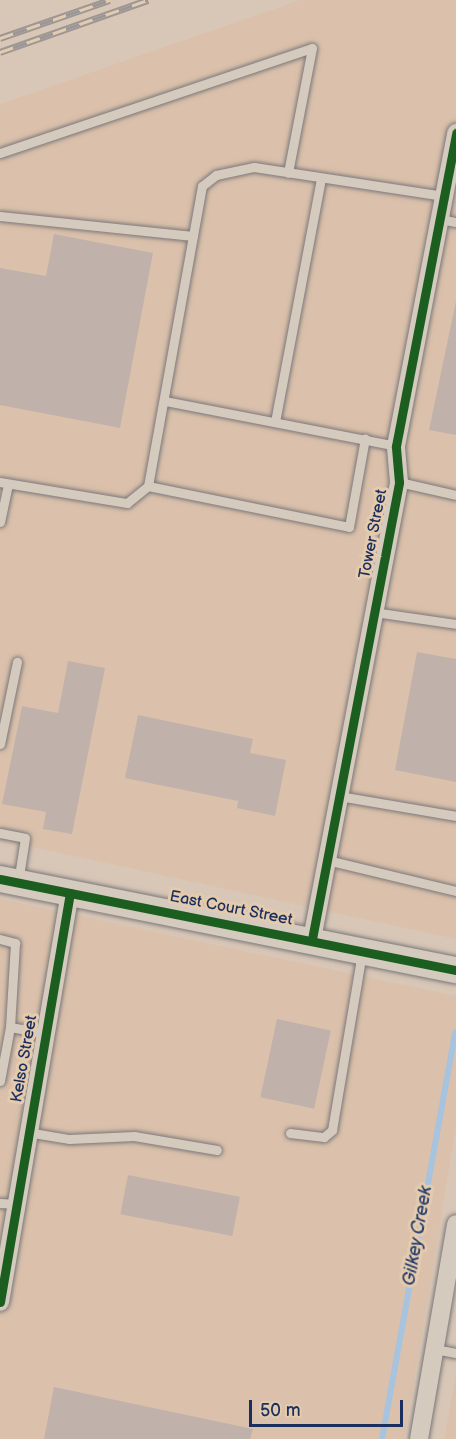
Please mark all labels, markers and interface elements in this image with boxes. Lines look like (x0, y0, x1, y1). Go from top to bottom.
street label: Tower Street (356, 487, 392, 581)
street label: East Court Street (168, 888, 294, 930)
street label: Kelso Street (8, 1014, 42, 1104)
water label: Gilkey Creek (399, 1184, 437, 1288)
scale bar (252, 1388, 406, 1426)
text: 50 m (260, 1400, 301, 1421)

